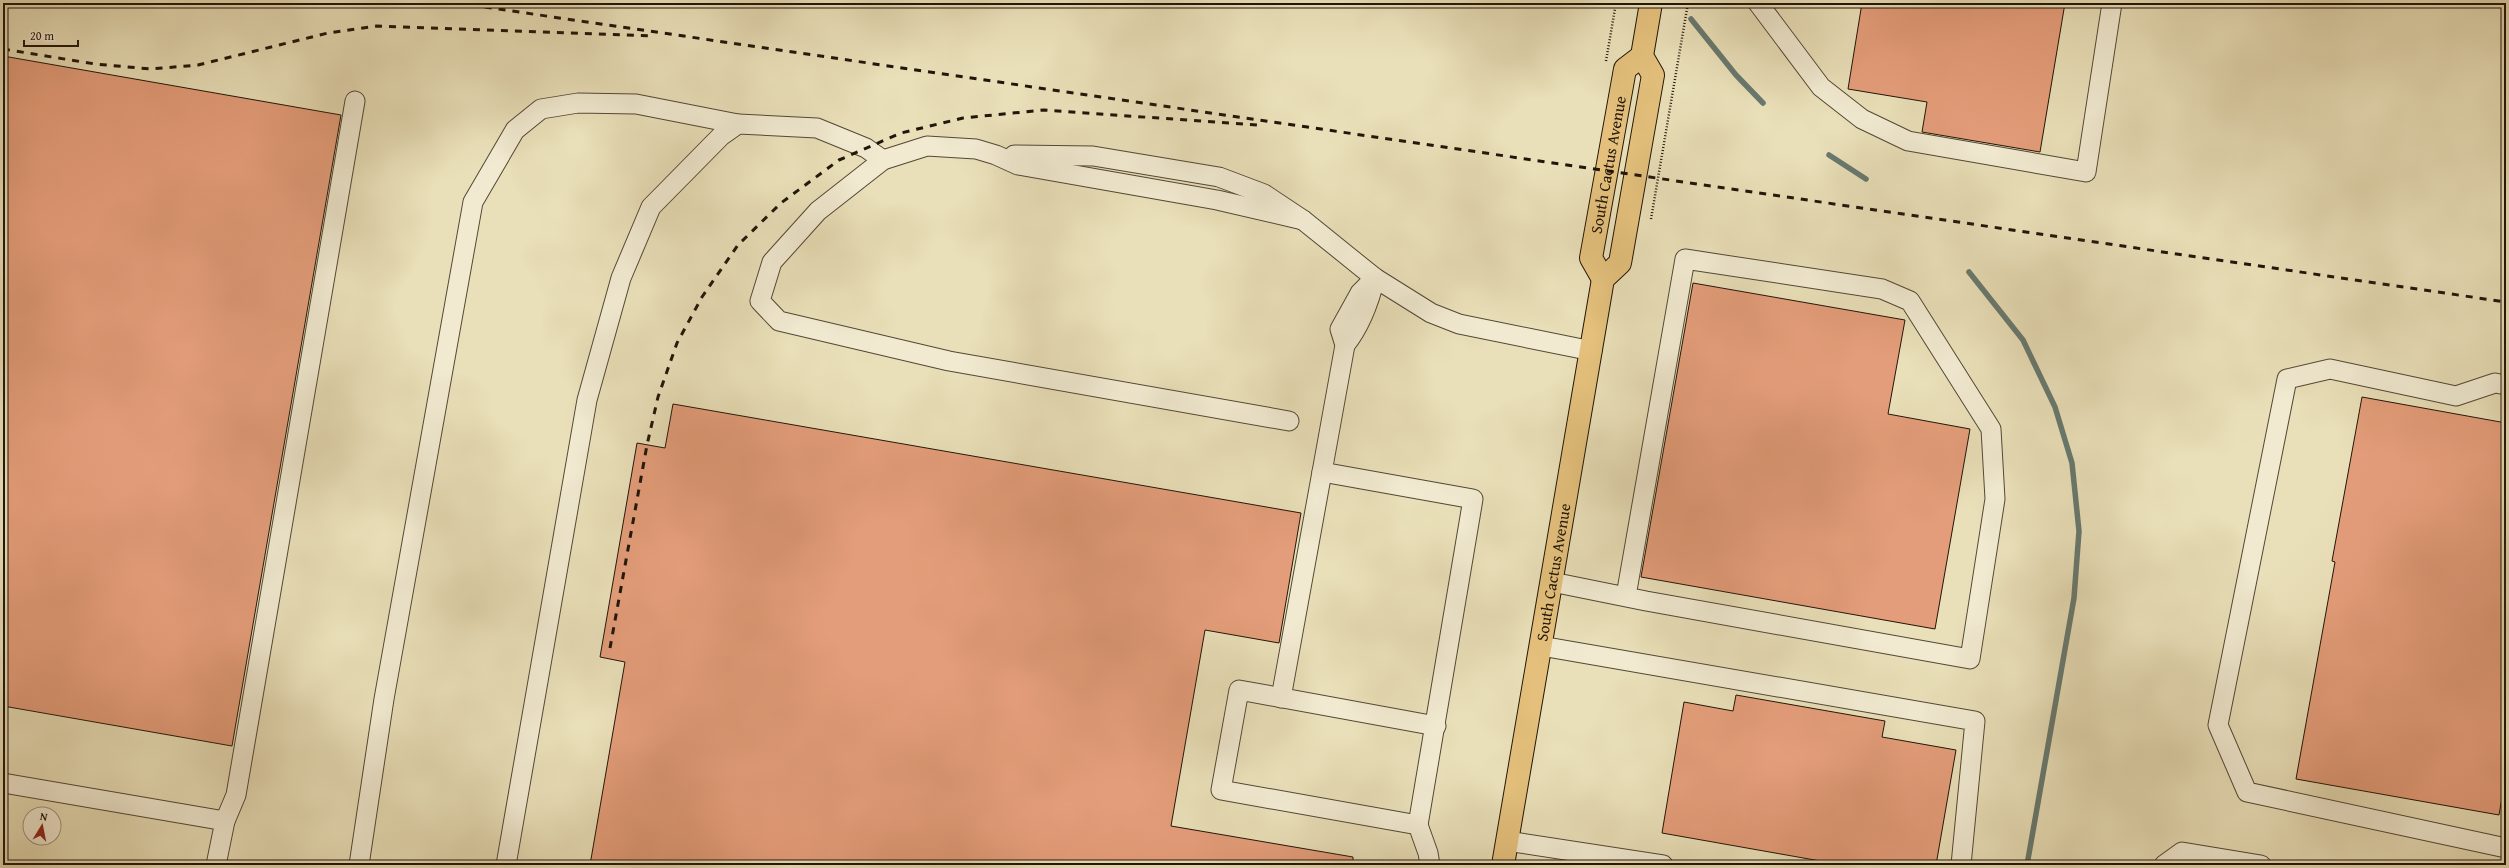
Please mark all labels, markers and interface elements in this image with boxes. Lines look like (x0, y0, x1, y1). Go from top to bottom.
scale bar (24, 22, 78, 48)
text: 20 m (30, 27, 54, 44)
street label: South Cactus Avenue (1584, 94, 1632, 235)
street label: South Cactus Avenue (1529, 501, 1577, 643)
north arrow (22, 806, 62, 846)
text: N (39, 808, 49, 825)

